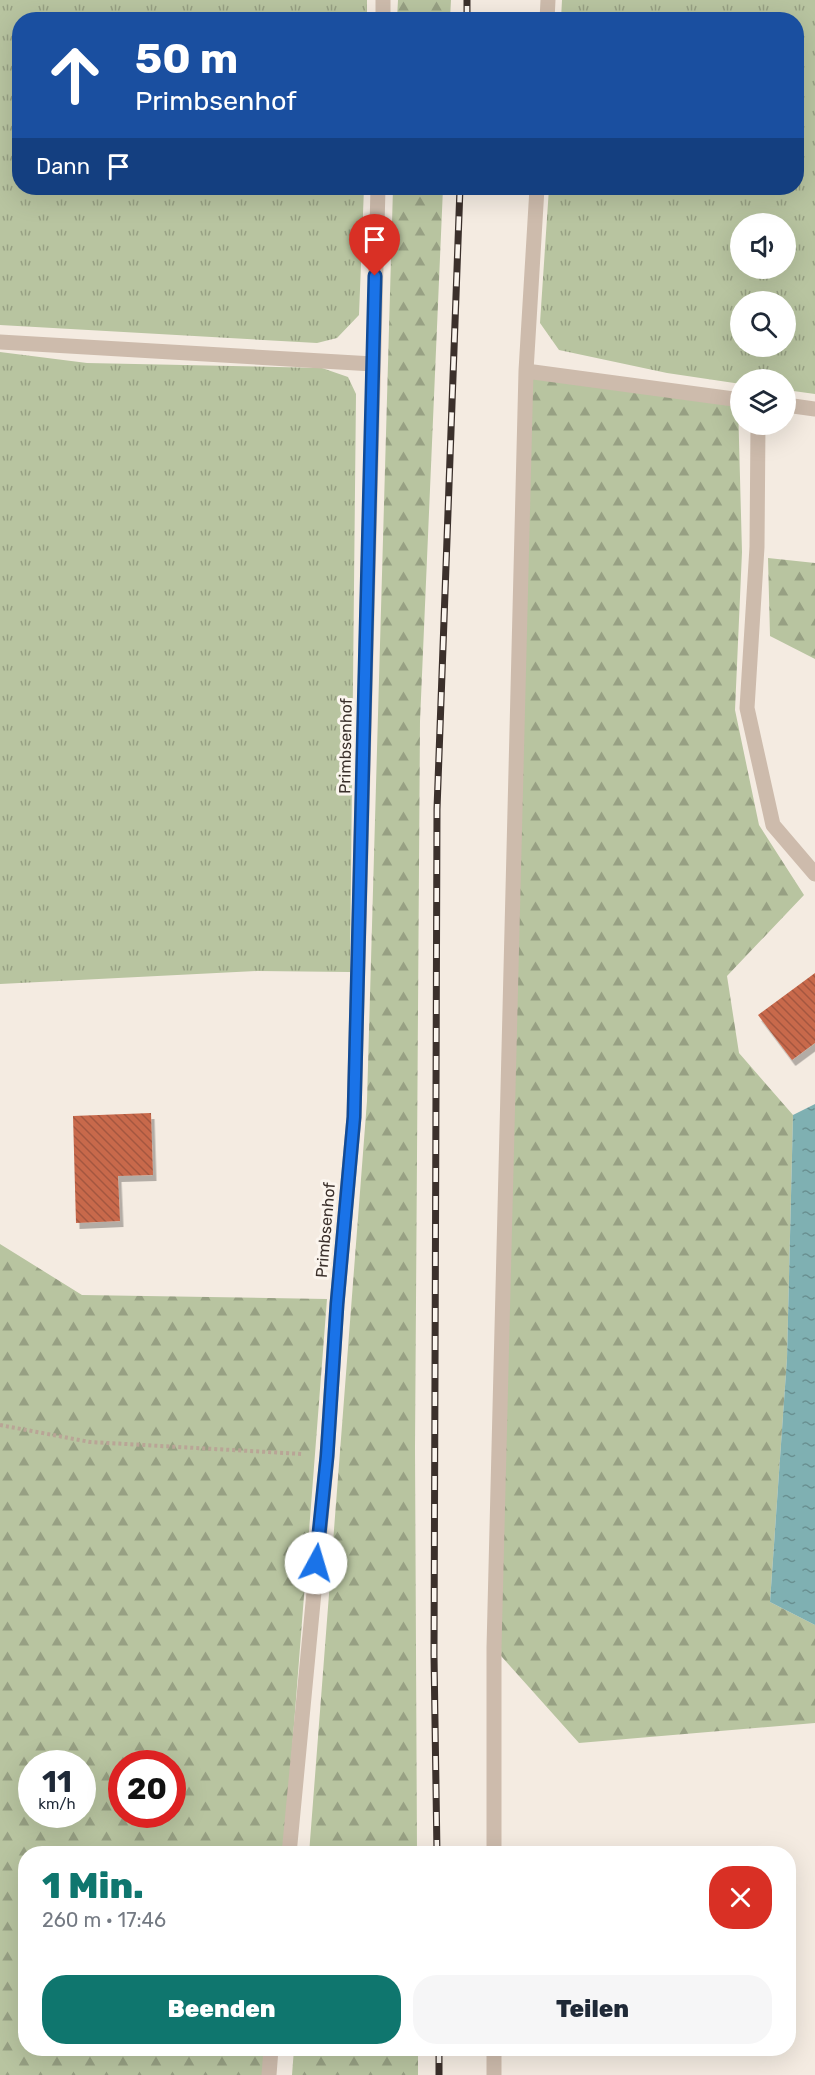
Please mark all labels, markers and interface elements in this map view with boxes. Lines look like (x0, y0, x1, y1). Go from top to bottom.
text: 50 m (135, 34, 238, 84)
icon: ahead (36, 36, 114, 114)
text: Primbsenhof (135, 85, 297, 117)
icon: arrive (102, 150, 135, 183)
text: Dann (36, 153, 90, 180)
map controls (730, 213, 796, 435)
button: sound (730, 213, 796, 279)
pin (349, 214, 400, 276)
icon: arrive (358, 223, 391, 256)
button: search (730, 291, 796, 357)
button: layers (730, 369, 796, 435)
street label: Primbsenhof (335, 697, 356, 794)
street label: Primbsenhof (312, 1181, 339, 1279)
position arrow (284, 1531, 348, 1595)
speed limit sign: 20 (108, 1750, 186, 1828)
text: 11 (42, 1764, 72, 1800)
text: km/h (38, 1795, 76, 1813)
text: 1 Min. (42, 1864, 144, 1907)
button: close (709, 1866, 772, 1929)
text: 260 m · 17:46 (42, 1908, 166, 1932)
button: Beenden (42, 1975, 401, 2044)
button: Teilen (413, 1975, 772, 2044)

